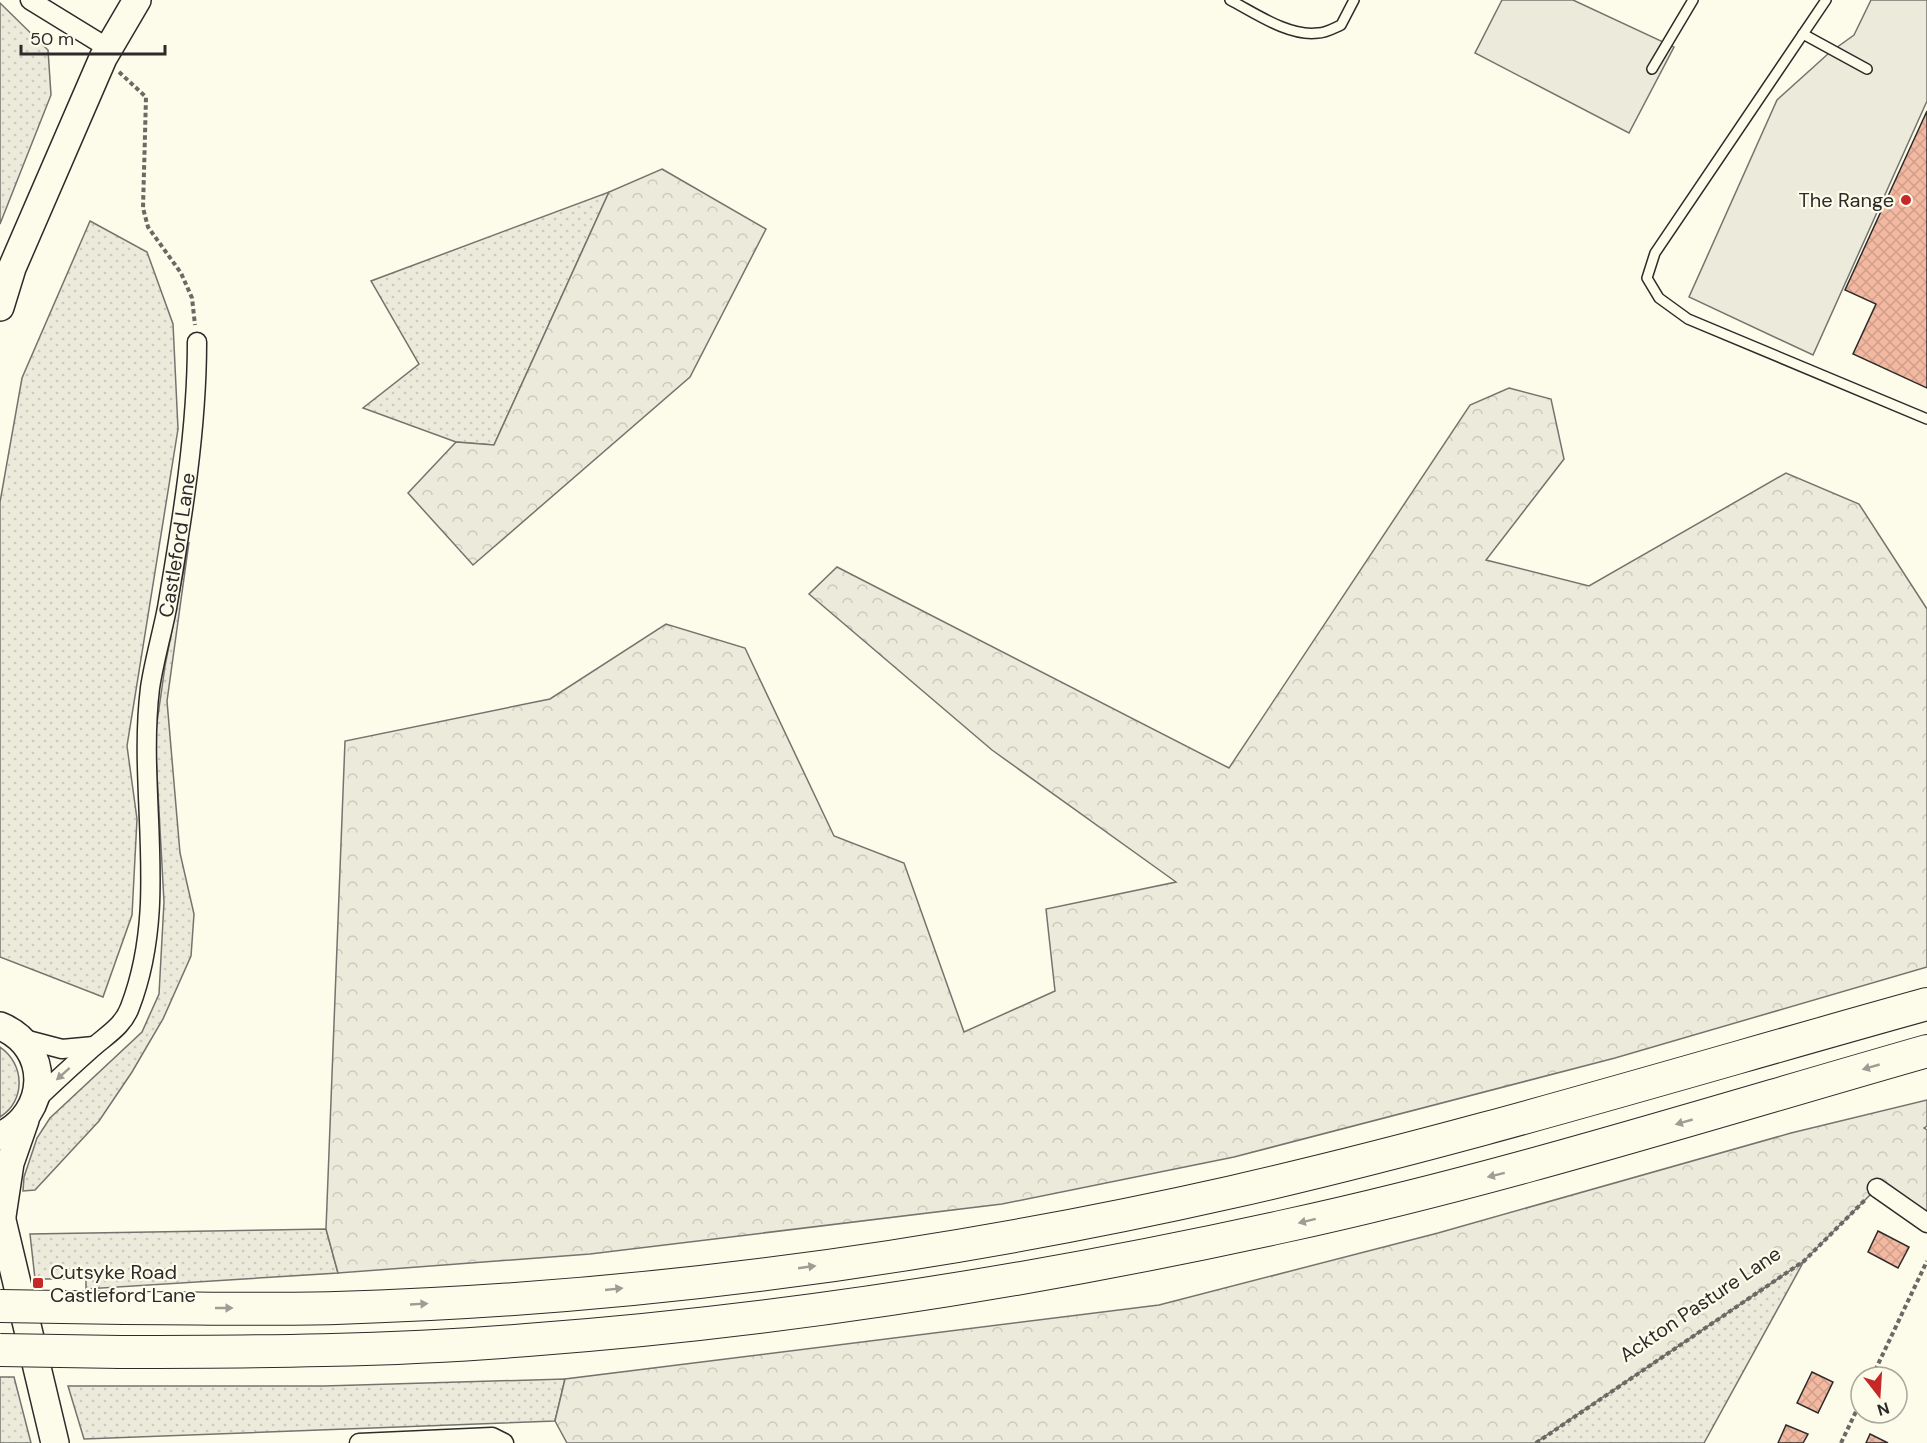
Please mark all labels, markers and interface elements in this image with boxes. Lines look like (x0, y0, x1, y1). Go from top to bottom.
scale bar (21, 18, 165, 56)
text: 50 m (30, 27, 74, 51)
place label: The Range (1799, 187, 1894, 213)
marker: The Range (1899, 193, 1913, 207)
street label: Castleford Lane (152, 471, 201, 620)
one-way arrow (1862, 1063, 1880, 1072)
one-way arrow (56, 1067, 71, 1081)
one-way arrow (1675, 1118, 1693, 1127)
one-way arrow (1487, 1171, 1505, 1181)
one-way arrow (1297, 1217, 1316, 1226)
street label: Ackton Pasture Lane (1614, 1240, 1786, 1368)
place label: Cutsyke Road Castleford Lane (50, 1259, 196, 1308)
one-way arrow (798, 1263, 817, 1272)
marker: Cutsyke Road Castleford Lane (31, 1276, 45, 1290)
one-way arrow (604, 1284, 623, 1294)
one-way arrow (410, 1299, 429, 1308)
one-way arrow (215, 1303, 234, 1313)
north arrow (1849, 1365, 1909, 1425)
text: N (1875, 1397, 1892, 1421)

